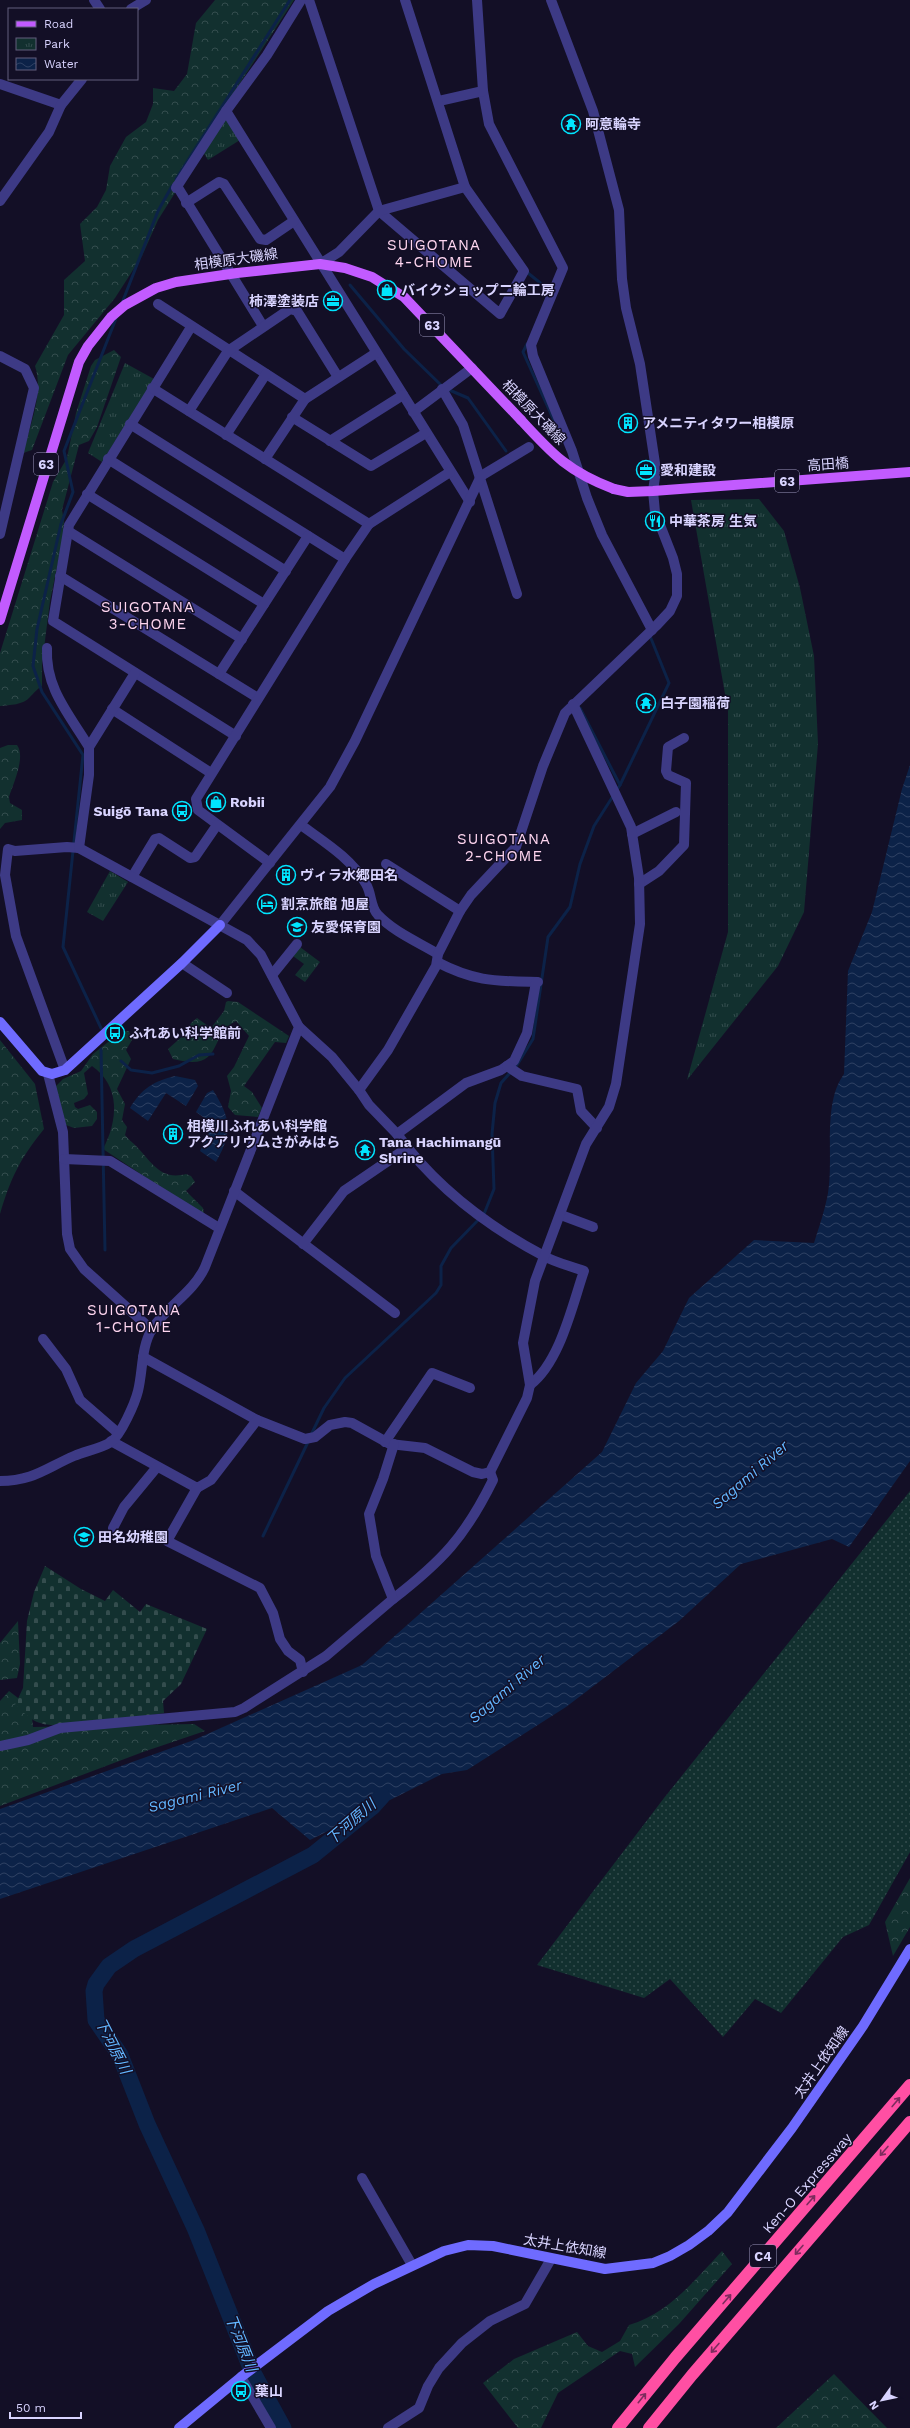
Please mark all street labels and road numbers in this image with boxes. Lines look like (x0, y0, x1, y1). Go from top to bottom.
street label: 相模原大磯線 (193, 245, 279, 273)
road number: 63 (420, 314, 444, 336)
street label: 相模原大磯線 (499, 376, 569, 448)
road number: 63 (34, 453, 58, 475)
street label: 高田橋 (806, 455, 850, 473)
road number: 63 (775, 470, 799, 492)
street label: 太井上依知線 (790, 2023, 852, 2101)
street label: Ken-O Expressway (759, 2129, 855, 2236)
street label: 太井上依知線 (522, 2231, 608, 2261)
road number: C4 (750, 2245, 776, 2267)

